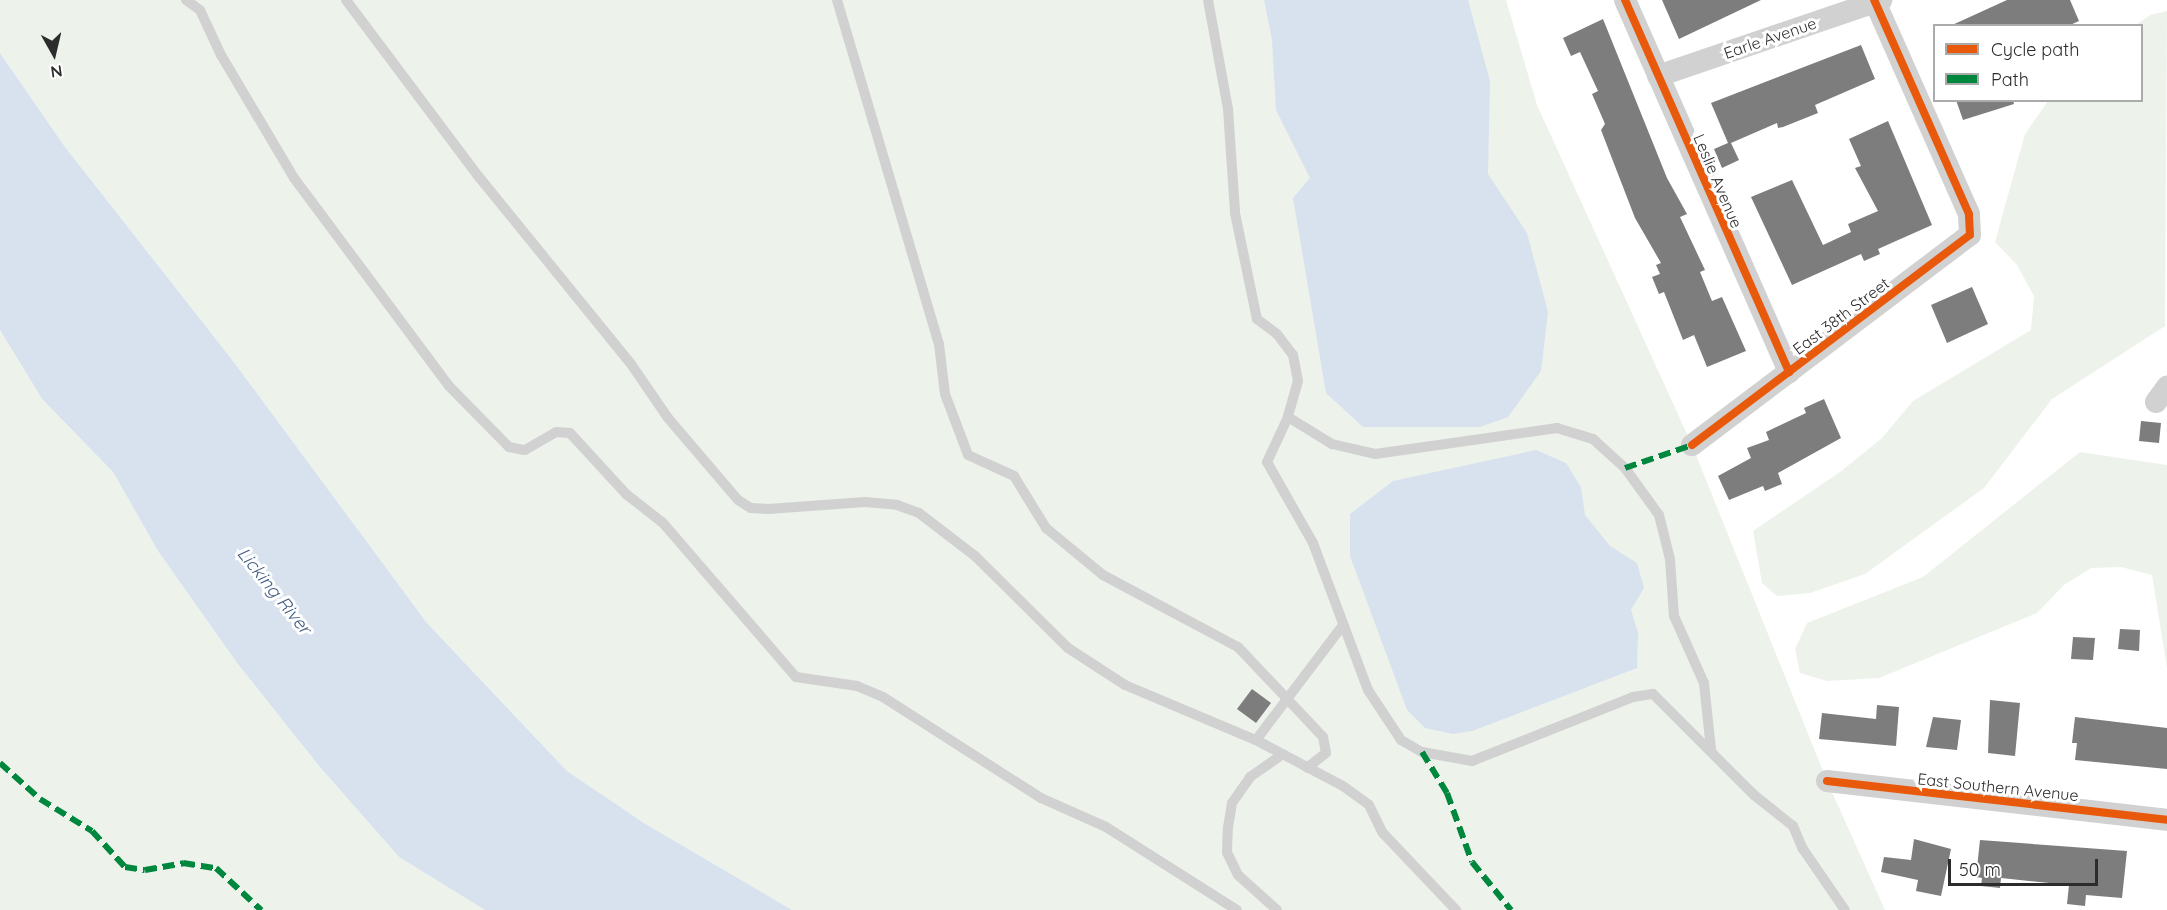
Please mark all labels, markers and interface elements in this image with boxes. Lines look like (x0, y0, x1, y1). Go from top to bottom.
street label: Earle Avenue (1721, 13, 1819, 63)
north arrow (24, 24, 84, 84)
legend (1933, 24, 2143, 102)
text: Cycle path (1991, 38, 2079, 61)
text: N (49, 61, 64, 83)
text: Path (1991, 68, 2029, 91)
street label: Leslie Avenue (1690, 131, 1746, 231)
street label: East 38th Street (1789, 274, 1893, 358)
water label: Licking River (232, 543, 316, 639)
street label: East Southern Avenue (1916, 769, 2080, 805)
scale bar (1951, 847, 2101, 885)
text: 50 m (1959, 858, 2001, 881)

